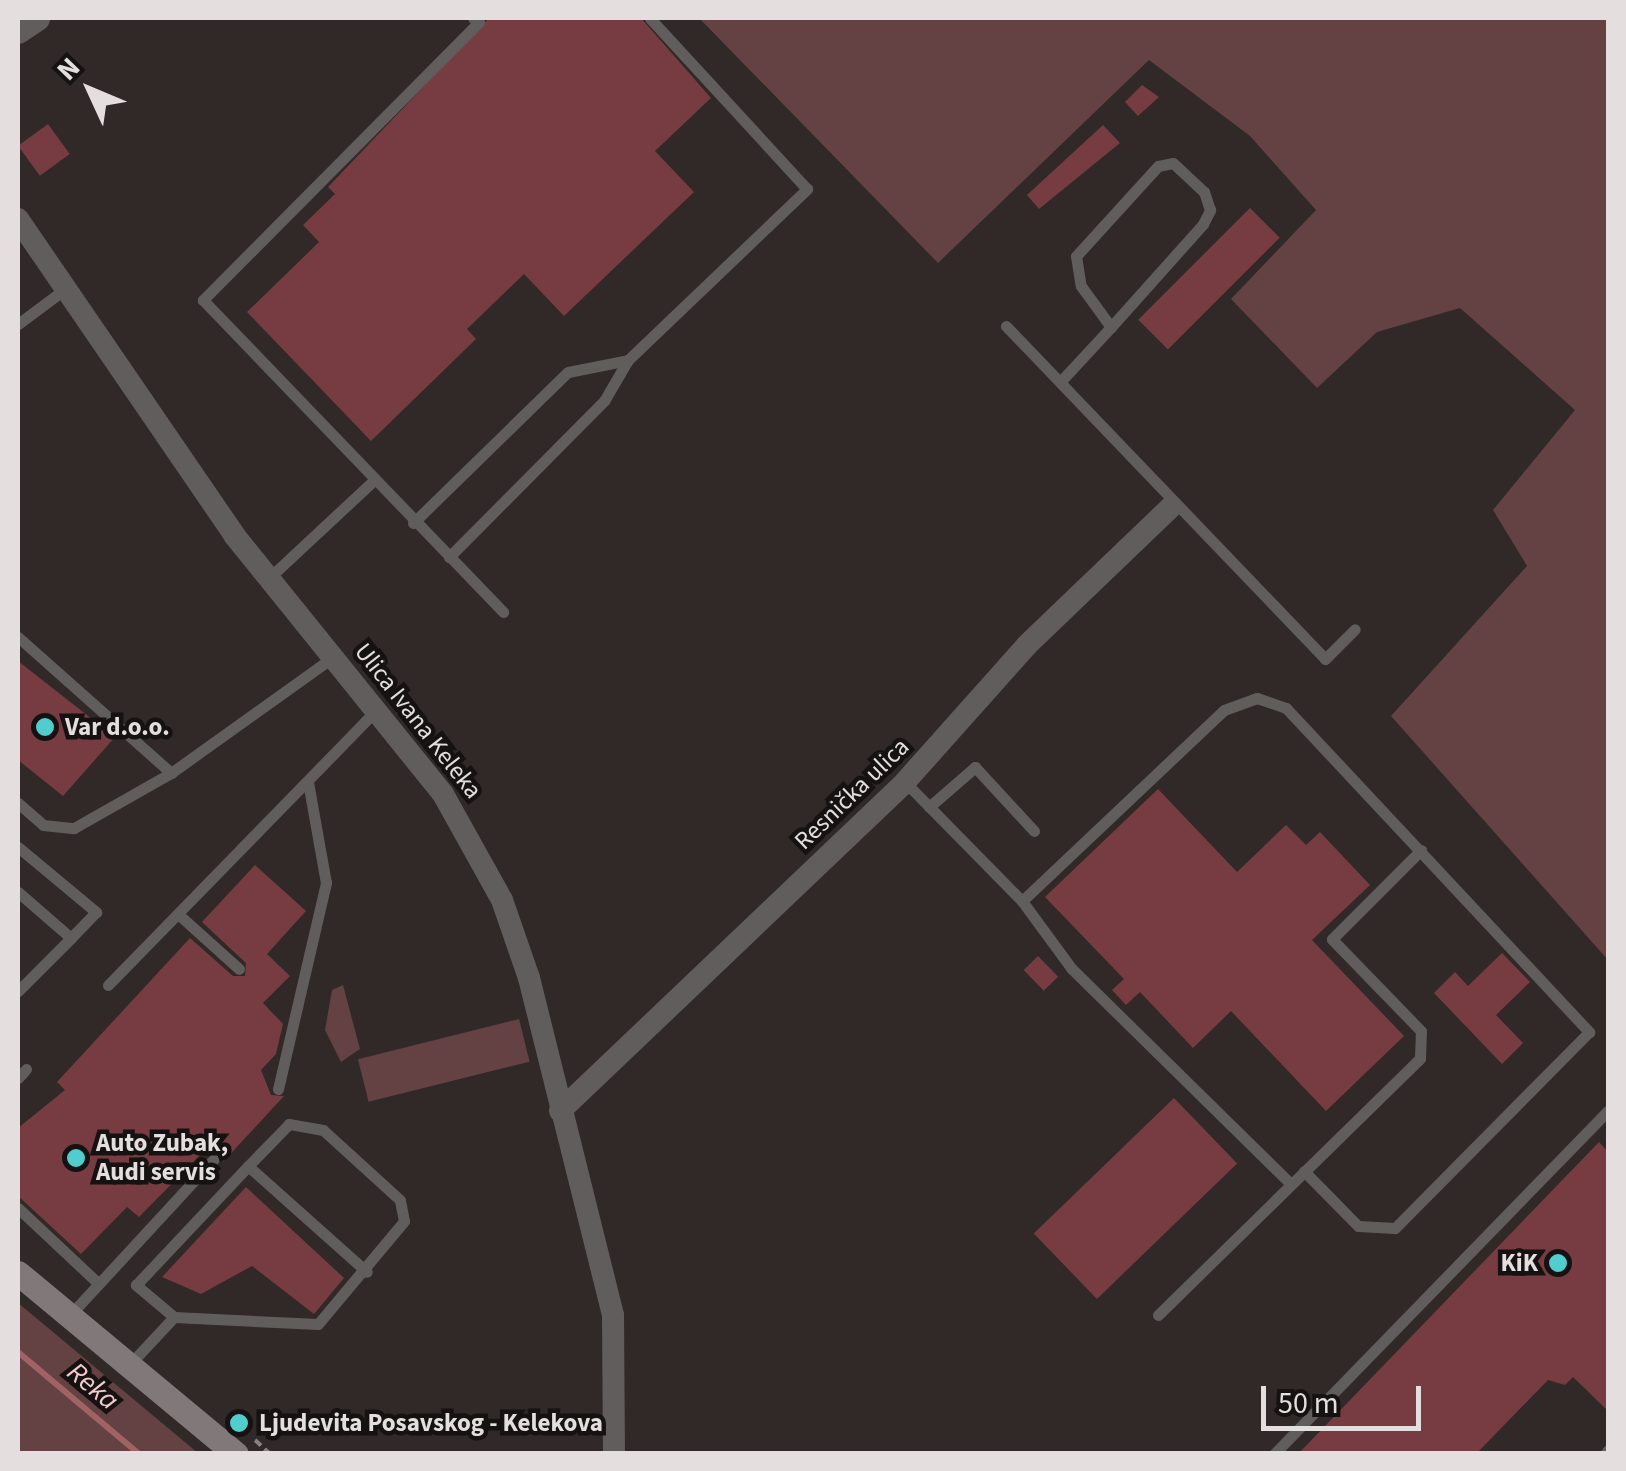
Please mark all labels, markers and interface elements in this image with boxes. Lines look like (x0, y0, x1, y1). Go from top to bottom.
north arrow (40, 40, 140, 140)
text: N (48, 49, 89, 90)
street label: Ulica Ivana Keleka (348, 637, 488, 805)
place label: Var d.o.o. (65, 712, 170, 742)
marker: Var d.o.o. (34, 716, 56, 738)
street label: Resnička ulica (788, 732, 916, 856)
place label: Auto Zubak, Audi servis (96, 1129, 228, 1188)
marker: Auto Zubak, Audi servis (65, 1147, 87, 1169)
place label: KiK (1500, 1248, 1538, 1278)
marker: KiK (1547, 1252, 1569, 1274)
water label: Reka (61, 1355, 125, 1417)
scale bar (1266, 1366, 1426, 1428)
text: 50 m (1278, 1382, 1339, 1425)
place label: Ljudevita Posavskog - Kelekova (259, 1408, 603, 1438)
marker: Ljudevita Posavskog - Kelekova (228, 1412, 250, 1434)

